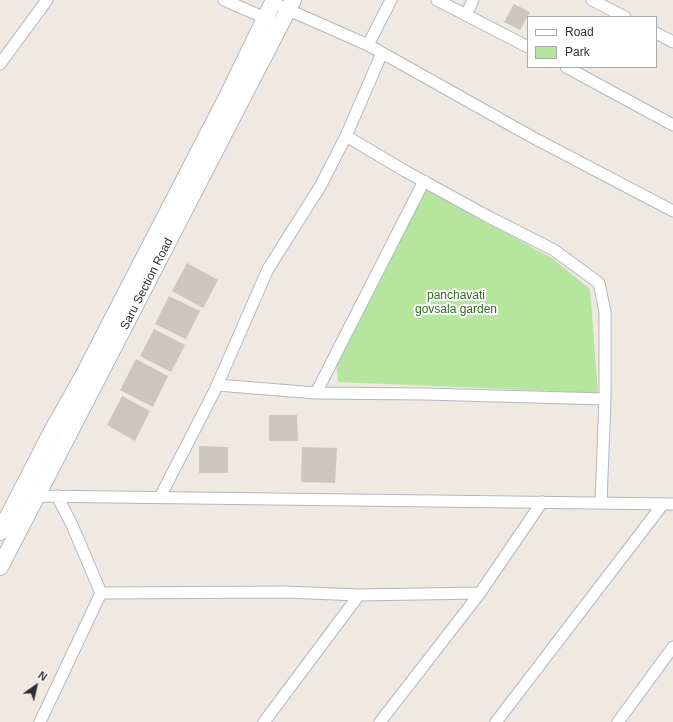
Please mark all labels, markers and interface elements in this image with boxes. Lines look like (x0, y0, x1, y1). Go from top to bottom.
legend (527, 16, 657, 68)
text: Road (565, 25, 594, 39)
text: Park (565, 45, 590, 59)
street label: Saru Section Road (118, 236, 176, 332)
park label: panchavati govsala garden (415, 289, 497, 317)
north arrow (16, 666, 56, 706)
text: N (36, 669, 49, 683)

